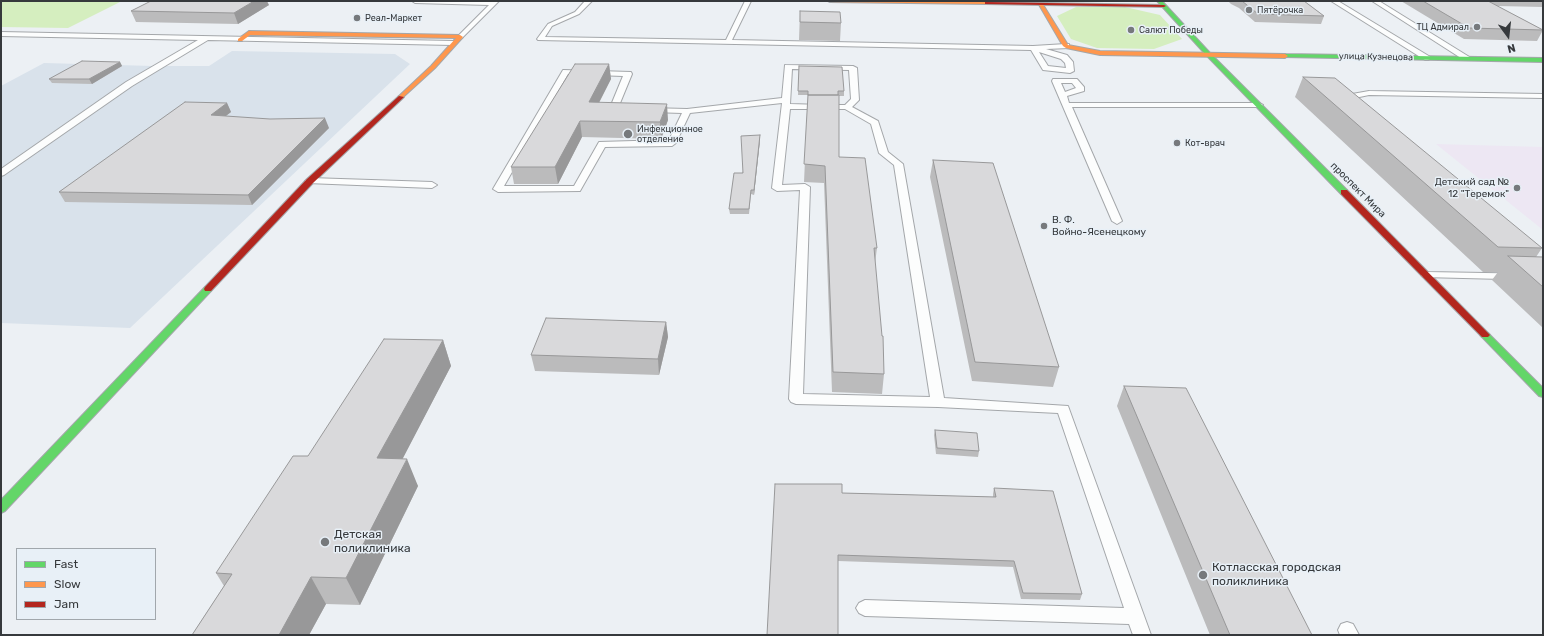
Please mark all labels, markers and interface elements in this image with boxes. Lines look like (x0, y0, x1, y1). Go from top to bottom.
marker: Пятёрочка (1244, 5, 1254, 15)
place label: Пятёрочка (1257, 5, 1303, 15)
marker: Реал-Маркет (352, 13, 362, 23)
place label: Реал-Маркет (365, 13, 422, 23)
north arrow (1488, 16, 1528, 56)
place label: ТЦ Адмирал (1416, 22, 1469, 32)
marker: ТЦ Адмирал (1472, 22, 1482, 32)
marker: Салют Победы (1126, 25, 1136, 35)
place label: Салют Победы (1139, 25, 1203, 35)
text: N (1506, 41, 1517, 55)
street label: улица Кузнецова (1339, 51, 1413, 63)
place label: Инфекционное отделение (637, 124, 703, 145)
marker: Инфекционное отделение (622, 128, 634, 140)
marker: Кот-врач (1172, 138, 1182, 148)
place label: Кот-врач (1185, 138, 1225, 148)
street label: проспект Мира (1328, 160, 1388, 220)
place label: Детский сад № 12 "Теремок" (1435, 176, 1509, 200)
marker: Детский сад № 12 "Теремок" (1512, 183, 1522, 193)
place label: В. Ф. Войно-Ясенецкому (1052, 214, 1146, 238)
marker: В. Ф. Войно-Ясенецкому (1039, 221, 1049, 231)
place label: Детская поликлиника (334, 528, 411, 556)
marker: Детская поликлиника (319, 536, 331, 548)
legend (16, 548, 156, 620)
text: Fast (54, 557, 78, 571)
place label: Котласская городская поликлиника (1212, 561, 1341, 589)
marker: Котласская городская поликлиника (1197, 569, 1209, 581)
text: Slow (54, 577, 81, 591)
text: Jam (54, 597, 79, 611)

